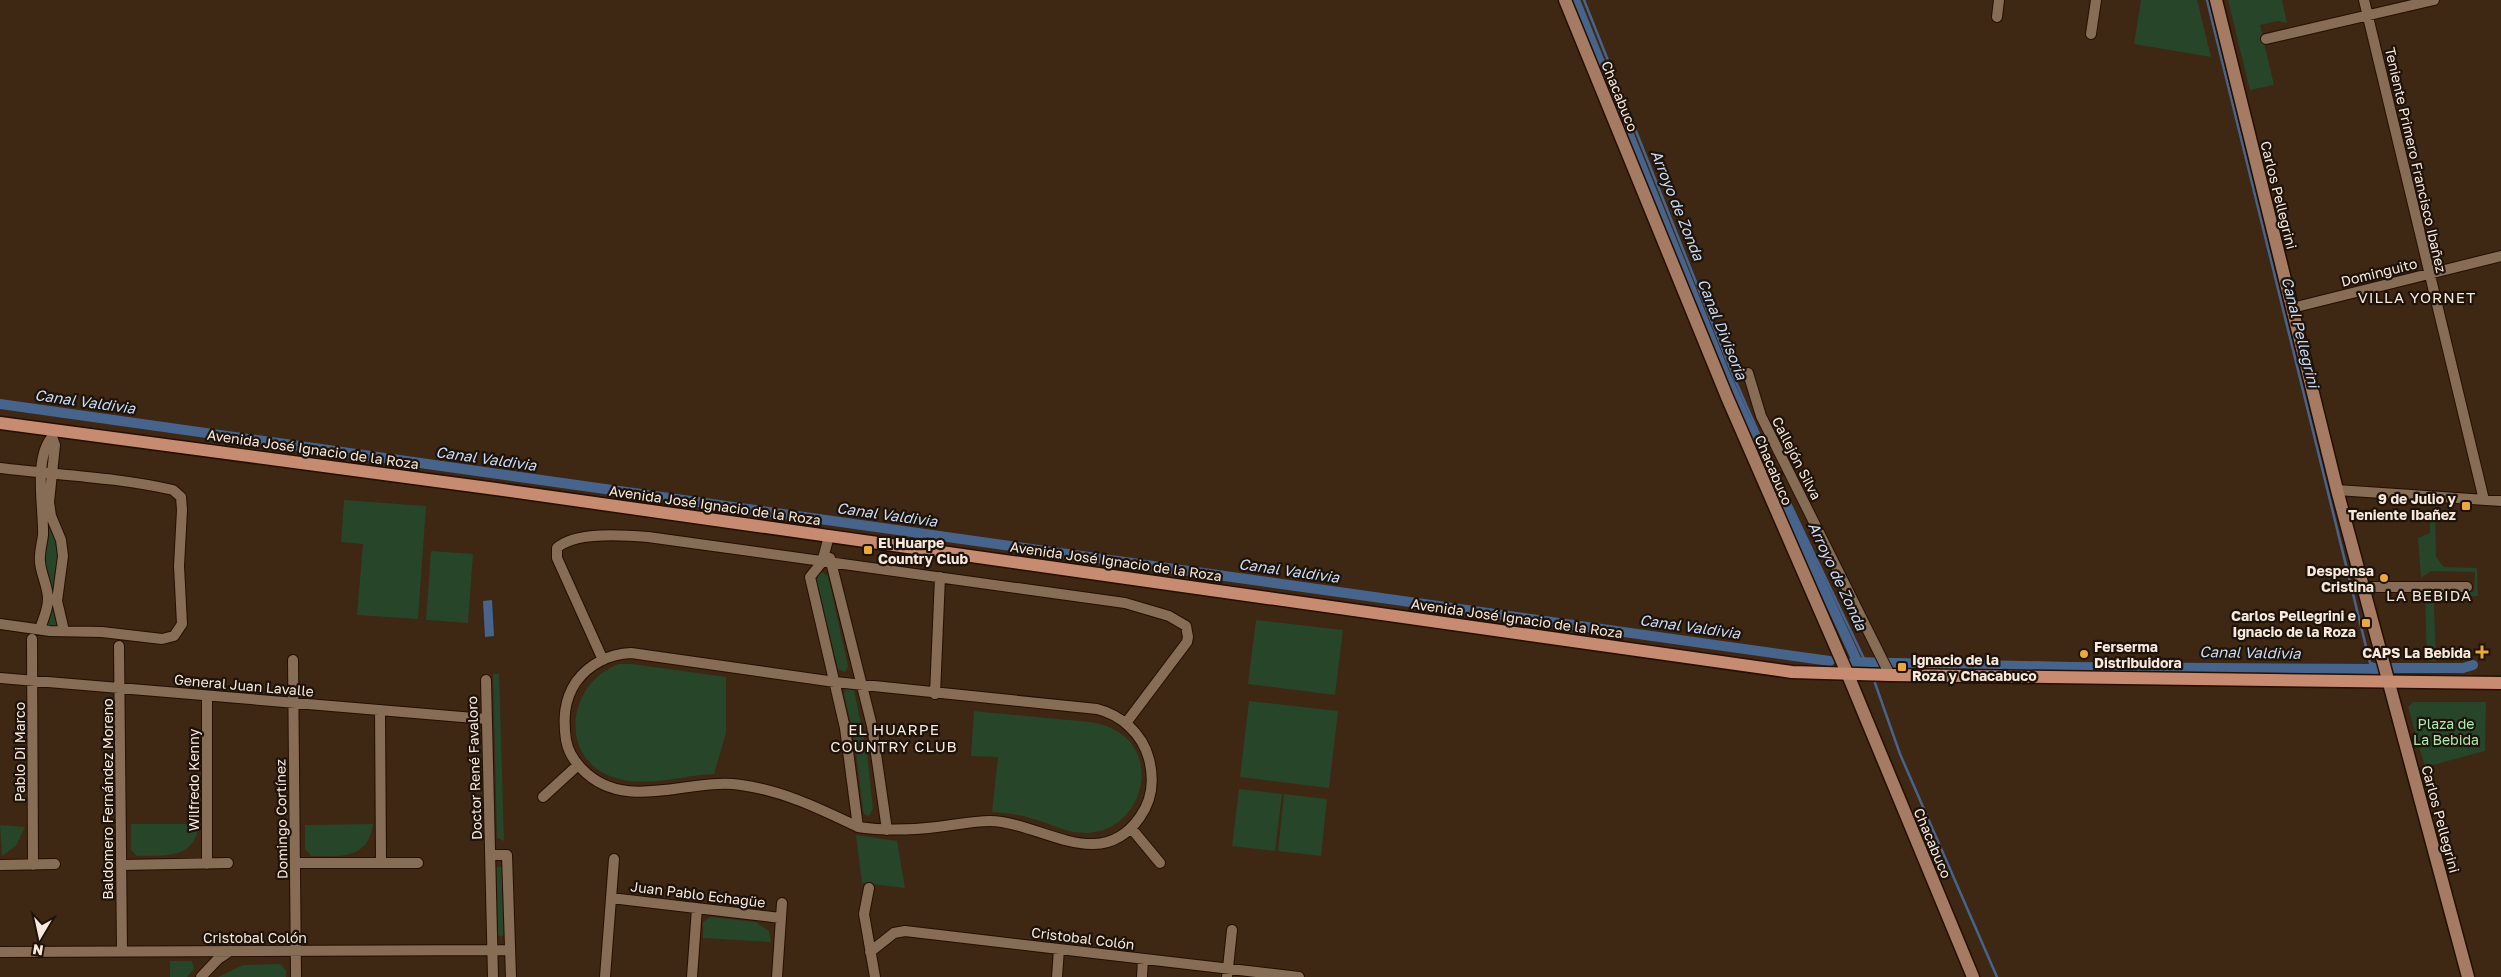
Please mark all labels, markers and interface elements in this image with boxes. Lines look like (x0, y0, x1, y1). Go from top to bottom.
street label: Teniente Primero Francisco Ibañez (2382, 45, 2450, 275)
street label: Chacabuco (1598, 58, 1642, 134)
street label: Carlos Pellegrini (2257, 139, 2301, 251)
water label: Arroyo de Zonda (1647, 147, 1709, 264)
street label: Dominguito (2339, 254, 2419, 290)
water label: Canal Pellegrini (2278, 275, 2324, 392)
water label: Canal Divisoria (1695, 276, 1752, 383)
district label: VILLA YORNET (2358, 288, 2476, 306)
water label: Canal Valdivia (34, 385, 137, 417)
street label: Callejón Silva (1769, 414, 1825, 502)
street label: Avenida José Ignacio de la Roza (206, 426, 420, 472)
street label: Chacabuco (1752, 432, 1796, 508)
water label: Canal Valdivia (435, 442, 538, 474)
street label: Avenida José Ignacio de la Roza (608, 482, 822, 528)
place label: 9 de Julio y Teniente Ibañez (2348, 490, 2457, 523)
water label: Canal Valdivia (836, 498, 939, 530)
marker: 9 de Julio y Teniente Ibañez (2460, 500, 2472, 512)
water label: Arroyo de Zonda (1804, 519, 1871, 634)
place label: El Huarpe Country Club (878, 534, 968, 567)
street label: Avenida José Ignacio de la Roza (1009, 538, 1223, 584)
marker: El Huarpe Country Club (862, 544, 874, 556)
water label: Canal Valdivia (1238, 554, 1341, 586)
place label: Despensa Cristina (2307, 562, 2374, 595)
marker: Despensa Cristina (2378, 572, 2390, 584)
district label: LA BEBIDA (2386, 586, 2472, 604)
street label: Avenida José Ignacio de la Roza (1410, 595, 1624, 641)
place label: Carlos Pellegrini e Ignacio de la Roza (2231, 607, 2356, 640)
water label: Canal Valdivia (1639, 610, 1742, 642)
marker: Carlos Pellegrini e Ignacio de la Roza (2360, 617, 2372, 629)
place label: Ferserma Distribuidora (2094, 638, 2182, 671)
water label: Canal Valdivia (2199, 642, 2301, 662)
place label: CAPS La Bebida (2362, 644, 2471, 661)
marker: CAPS La Bebida (2475, 645, 2489, 659)
marker: Ferserma Distribuidora (2078, 648, 2090, 660)
place label: Ignacio de la Roza y Chacabuco (1912, 651, 2037, 684)
marker: Ignacio de la Roza y Chacabuco (1896, 661, 1908, 673)
street label: General Juan Lavalle (173, 670, 315, 700)
street label: Doctor René Favaloro (463, 696, 485, 840)
street label: Baldomero Fernández Moreno (99, 698, 116, 900)
street label: Pablo Di Marco (11, 702, 28, 802)
park label: Plaza de La Bebida (2413, 715, 2479, 748)
district label: EL HUARPE COUNTRY CLUB (830, 720, 958, 755)
street label: Wilfredo Kenny (185, 728, 202, 831)
street label: Domingo Cortínez (271, 759, 291, 879)
street label: Carlos Pellegrini (2418, 763, 2464, 875)
street label: Chacabuco (1911, 805, 1955, 881)
street label: Juan Pablo Echagüe (630, 877, 766, 911)
north arrow (15, 912, 65, 962)
street label: Cristobal Colón (1030, 923, 1136, 953)
street label: Cristobal Colón (203, 929, 307, 946)
text: N (31, 941, 44, 960)

